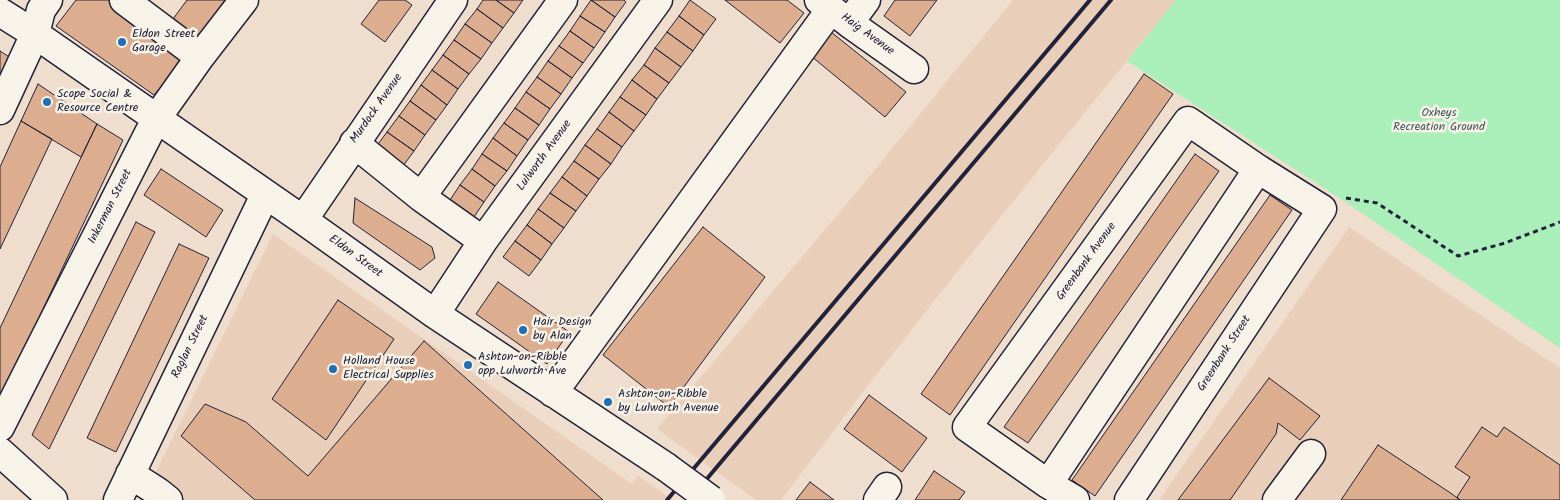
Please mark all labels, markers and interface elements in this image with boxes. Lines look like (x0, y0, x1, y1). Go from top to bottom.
street label: Haig Avenue (838, 11, 896, 59)
place label: Eldon Street Garage (132, 28, 195, 56)
marker: Eldon Street Garage (116, 36, 128, 48)
street label: Murdock Avenue (348, 71, 406, 147)
place label: Scope Social & Resource Centre (57, 88, 138, 116)
marker: Scope Social & Resource Centre (41, 96, 53, 108)
park label: Oxheys Recreation Ground (1393, 107, 1485, 135)
street label: Lulworth Avenue (514, 118, 576, 194)
street label: Inkerman Street (86, 167, 136, 247)
street label: Greenbank Avenue (1054, 220, 1120, 304)
street label: Eldon Street (325, 233, 385, 281)
street label: Raglan Street (170, 313, 212, 381)
street label: Greenbank Street (1195, 313, 1255, 395)
place label: Hair Design by Alan (533, 316, 592, 344)
marker: Hair Design by Alan (517, 324, 529, 336)
place label: Ashton-on-Ribble opp Lulworth Ave (478, 351, 567, 379)
place label: Holland House Electrical Supplies (343, 355, 434, 383)
marker: Ashton-on-Ribble opp Lulworth Ave (462, 359, 474, 371)
marker: Holland House Electrical Supplies (327, 363, 339, 375)
place label: Ashton-on-Ribble by Lulworth Avenue (618, 388, 719, 416)
marker: Ashton-on-Ribble by Lulworth Avenue (602, 396, 614, 408)

